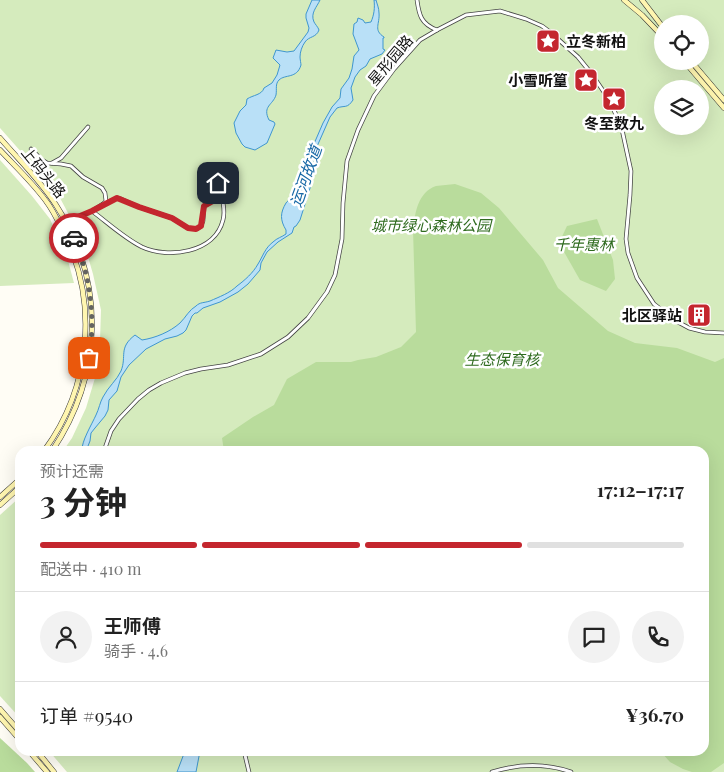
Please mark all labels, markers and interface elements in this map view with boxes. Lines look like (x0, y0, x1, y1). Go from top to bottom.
map controls (654, 15, 709, 135)
button: locate (654, 15, 709, 70)
place icon: 立冬新柏 (535, 28, 561, 54)
street label: 星形园路 (363, 31, 417, 89)
place label: 立冬新柏 (566, 31, 626, 51)
place icon: 小雪听篁 (573, 67, 599, 93)
place label: 小雪听篁 (508, 70, 568, 90)
button: layers (654, 80, 709, 135)
place icon: 冬至数九 (601, 86, 627, 112)
place label: 冬至数九 (584, 113, 644, 133)
water label: 运河故道 (284, 140, 326, 210)
street label: 上码头路 (17, 142, 71, 202)
pin (197, 162, 239, 204)
icon: home (204, 169, 232, 197)
courier (49, 213, 99, 263)
park label: 城市绿心森林公园 (371, 215, 493, 235)
icon: car (60, 224, 88, 252)
park label: 千年惠林 (554, 234, 616, 254)
building icon: 北区驿站 (686, 302, 712, 328)
place label: 北区驿站 (622, 305, 682, 325)
pin (68, 337, 110, 379)
icon: bag (75, 344, 103, 372)
park label: 生态保育核 (464, 349, 541, 369)
text: 预计还需 (40, 460, 104, 481)
text: 17:12–17:17 (597, 476, 684, 502)
text: 3 分钟 (40, 479, 127, 522)
text: 配送中 · 410 m (40, 558, 141, 579)
button: person (40, 611, 92, 663)
button: chat (568, 611, 620, 663)
button: phone (632, 611, 684, 663)
text: 王师傅 (104, 612, 161, 638)
text: 骑手 · 4.6 (104, 640, 168, 661)
text: ¥36.70 (626, 701, 684, 727)
text: 订单 #9540 (40, 702, 133, 728)

